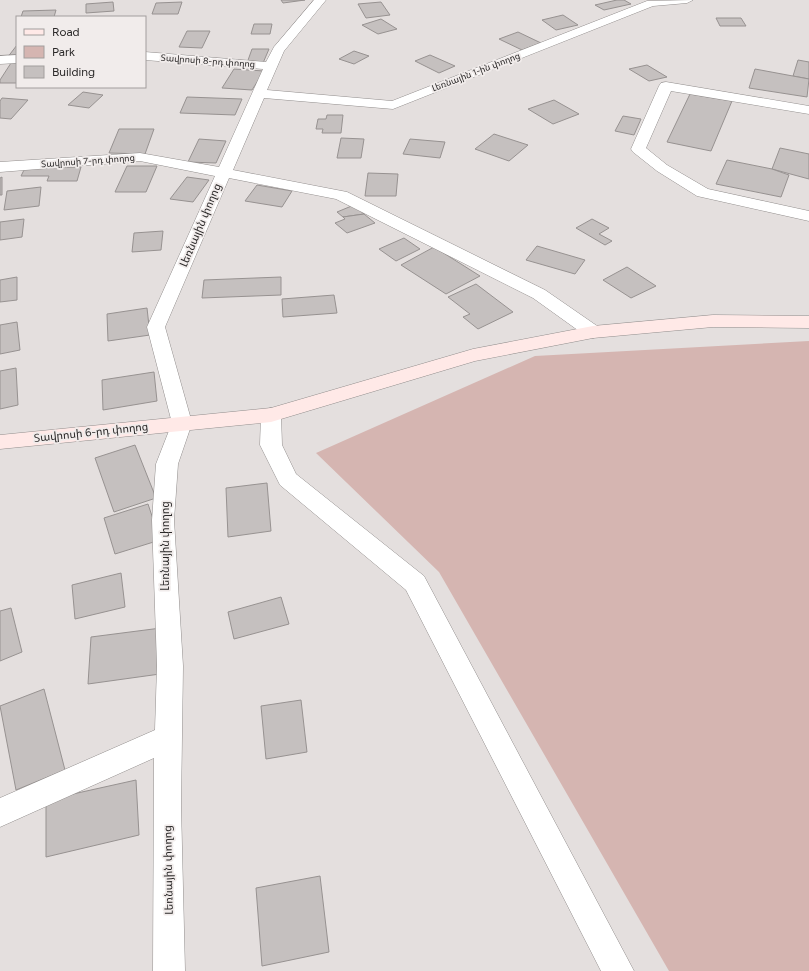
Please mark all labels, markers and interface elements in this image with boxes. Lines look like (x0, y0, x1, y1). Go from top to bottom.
legend (16, 16, 146, 88)
text: Road (52, 25, 80, 39)
text: Park (52, 45, 75, 59)
street label: Լեռնային 1-ին փողոց (430, 50, 522, 93)
street label: Տավրոսի 8-րդ փողոց (160, 52, 256, 69)
text: Building (52, 65, 95, 79)
street label: Տավրոսի 7-րդ փողոց (41, 152, 135, 169)
street label: Լեռնային փողոց (177, 181, 224, 269)
street label: Տավրոսի 6-րդ փողոց (33, 420, 149, 445)
street label: Լեռնային փողոց (159, 501, 172, 591)
street label: Լեռնային փողոց (161, 825, 176, 915)

